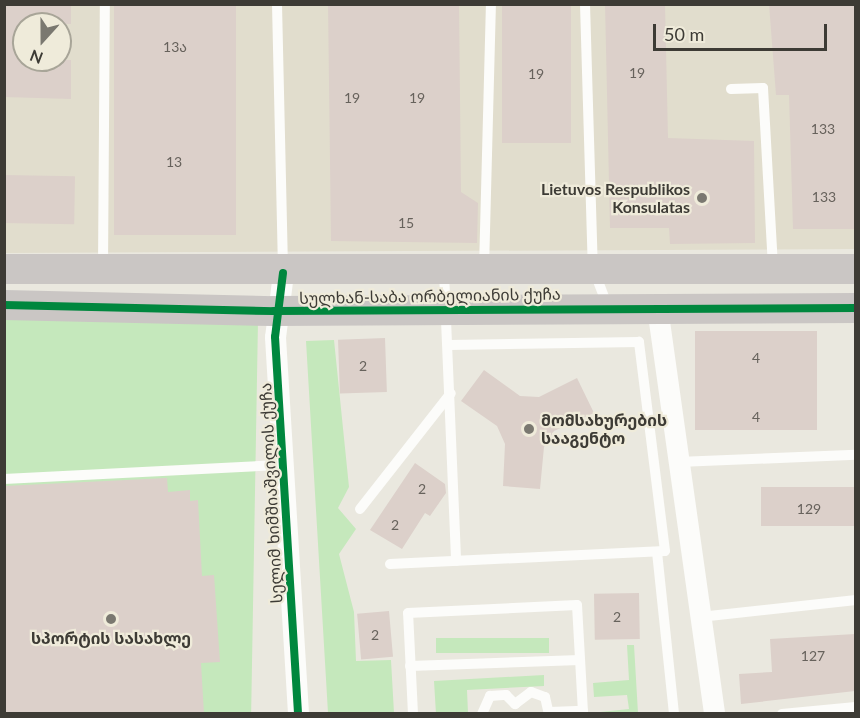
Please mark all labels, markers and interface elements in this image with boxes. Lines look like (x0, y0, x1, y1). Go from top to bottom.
north arrow (12, 12, 72, 72)
scale bar (656, 12, 830, 50)
text: 50 m (664, 23, 704, 45)
house number: 13ა (163, 39, 187, 55)
text: N (27, 46, 45, 68)
house number: 19 (629, 65, 645, 81)
house number: 19 (528, 66, 544, 82)
house number: 19 (344, 90, 360, 106)
house number: 19 (409, 90, 425, 106)
house number: 133 (811, 121, 835, 137)
house number: 13 (166, 154, 182, 170)
place label: Lietuvos Respublikos Konsulatas (541, 179, 690, 217)
house number: 133 (812, 189, 836, 205)
marker: Lietuvos Respublikos Konsulatas (695, 191, 709, 205)
house number: 15 (398, 215, 414, 231)
street label: სულხან-საბა ორბელიანის ქუჩა (299, 284, 561, 308)
house number: 4 (752, 350, 760, 366)
house number: 2 (359, 358, 367, 374)
street label: სელიმ ხიმშიაშვილის ქუჩა (256, 382, 286, 604)
house number: 4 (752, 409, 760, 425)
place label: მომსახურების სააგენტო (541, 410, 667, 448)
marker: მომსახურების სააგენტო (522, 422, 536, 436)
house number: 2 (418, 481, 426, 497)
house number: 129 (797, 501, 821, 517)
house number: 2 (391, 517, 399, 533)
house number: 2 (613, 609, 621, 625)
marker: სპორტის სასახლე (104, 612, 118, 626)
house number: 2 (371, 627, 379, 643)
place label: სპორტის სასახლე (31, 628, 191, 648)
house number: 127 (801, 648, 825, 664)

